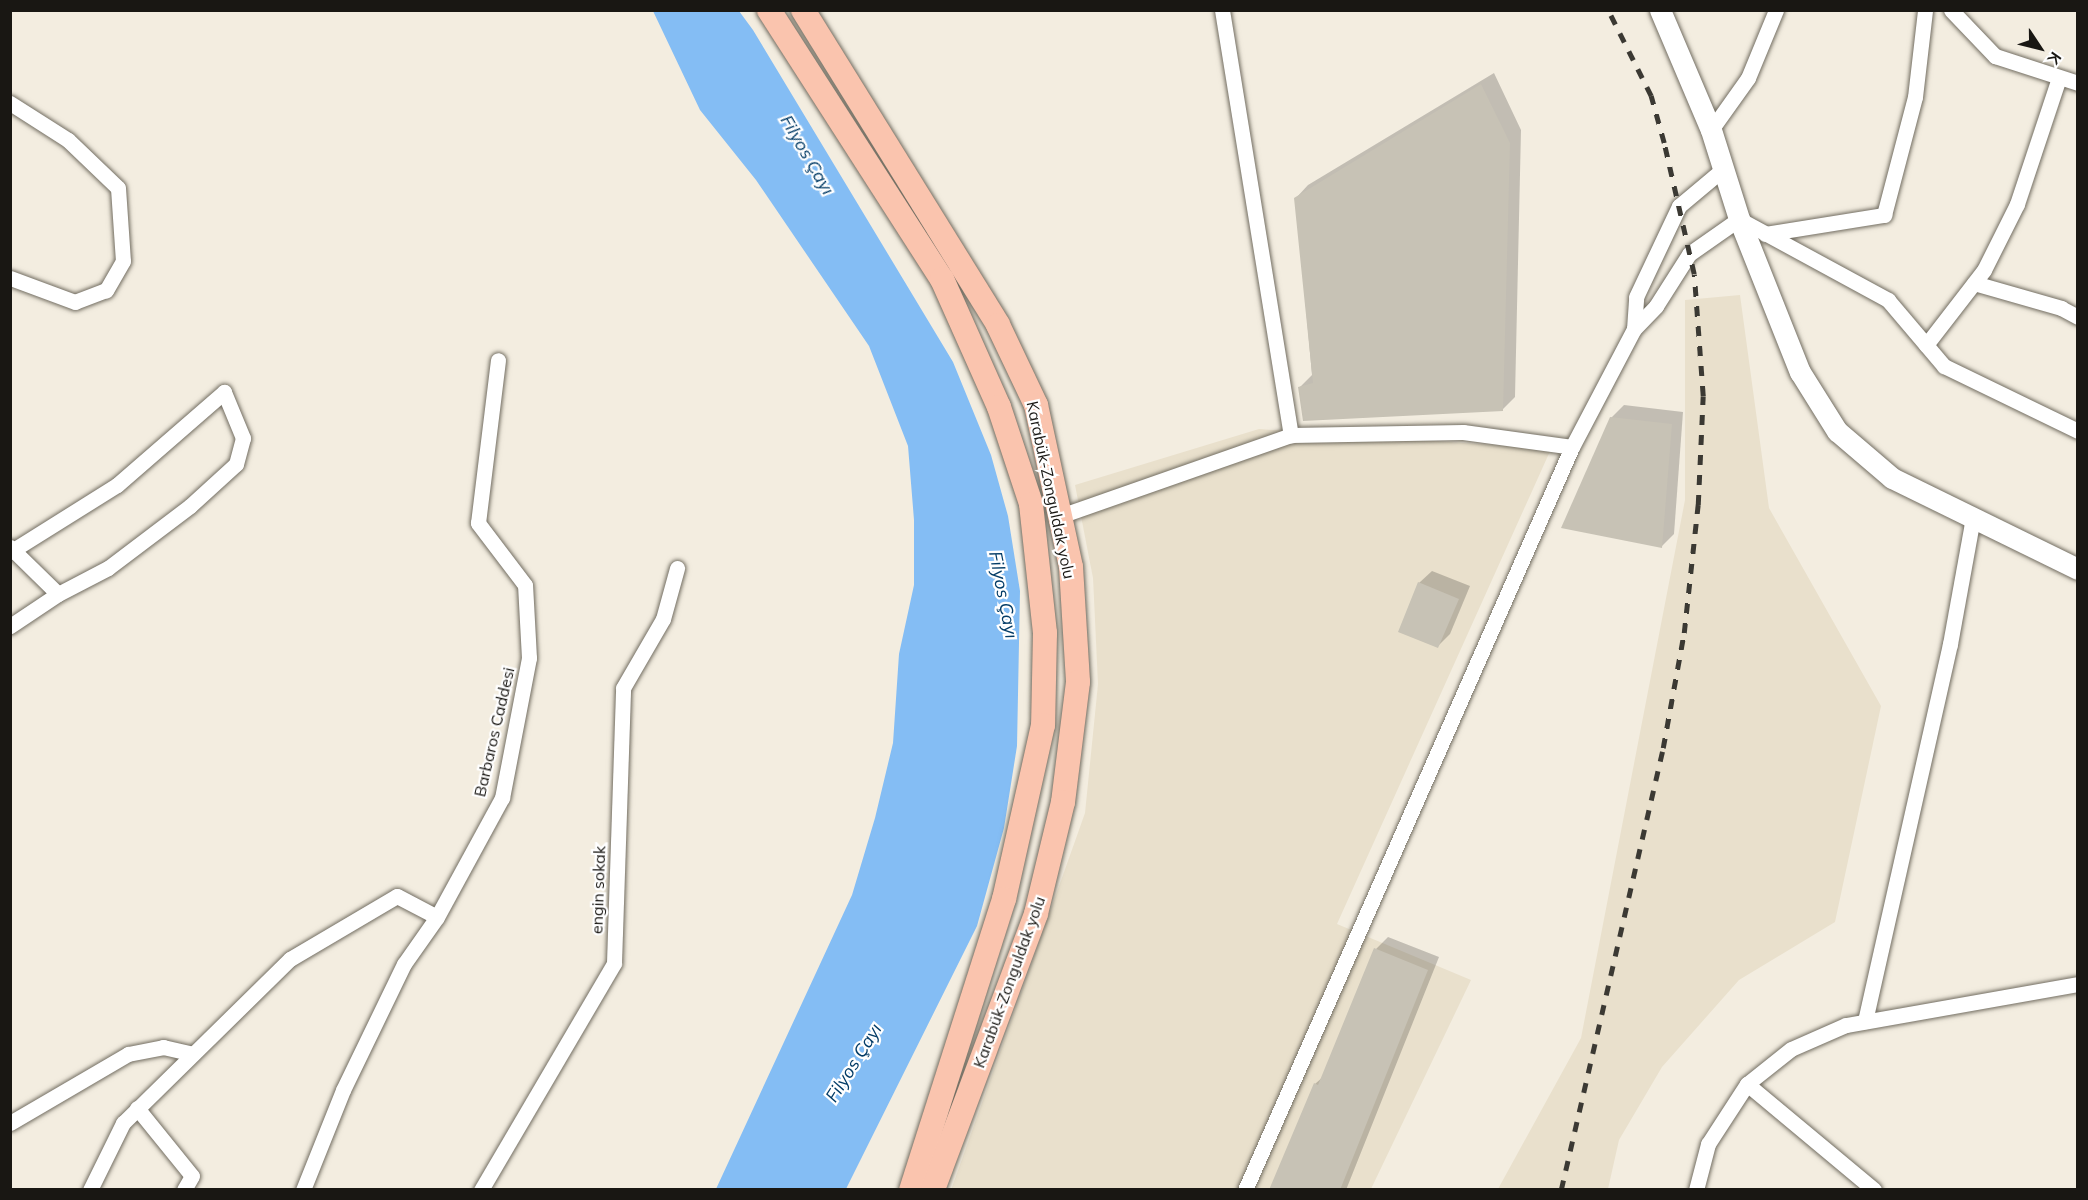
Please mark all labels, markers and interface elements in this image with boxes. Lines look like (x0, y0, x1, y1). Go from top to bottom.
north arrow (2010, 18, 2070, 78)
text: K (2043, 48, 2066, 68)
water label: Filyos Çayı (776, 111, 838, 199)
street label: Karabük-Zonguldak yolu (1023, 399, 1079, 581)
water label: Filyos Çayı (984, 549, 1022, 641)
street label: Barbaros Caddesi (470, 665, 518, 799)
street label: engin sokak (587, 846, 609, 934)
street label: Karabük-Zonguldak yolu (969, 894, 1049, 1070)
water label: Filyos Çayı (821, 1020, 887, 1106)

